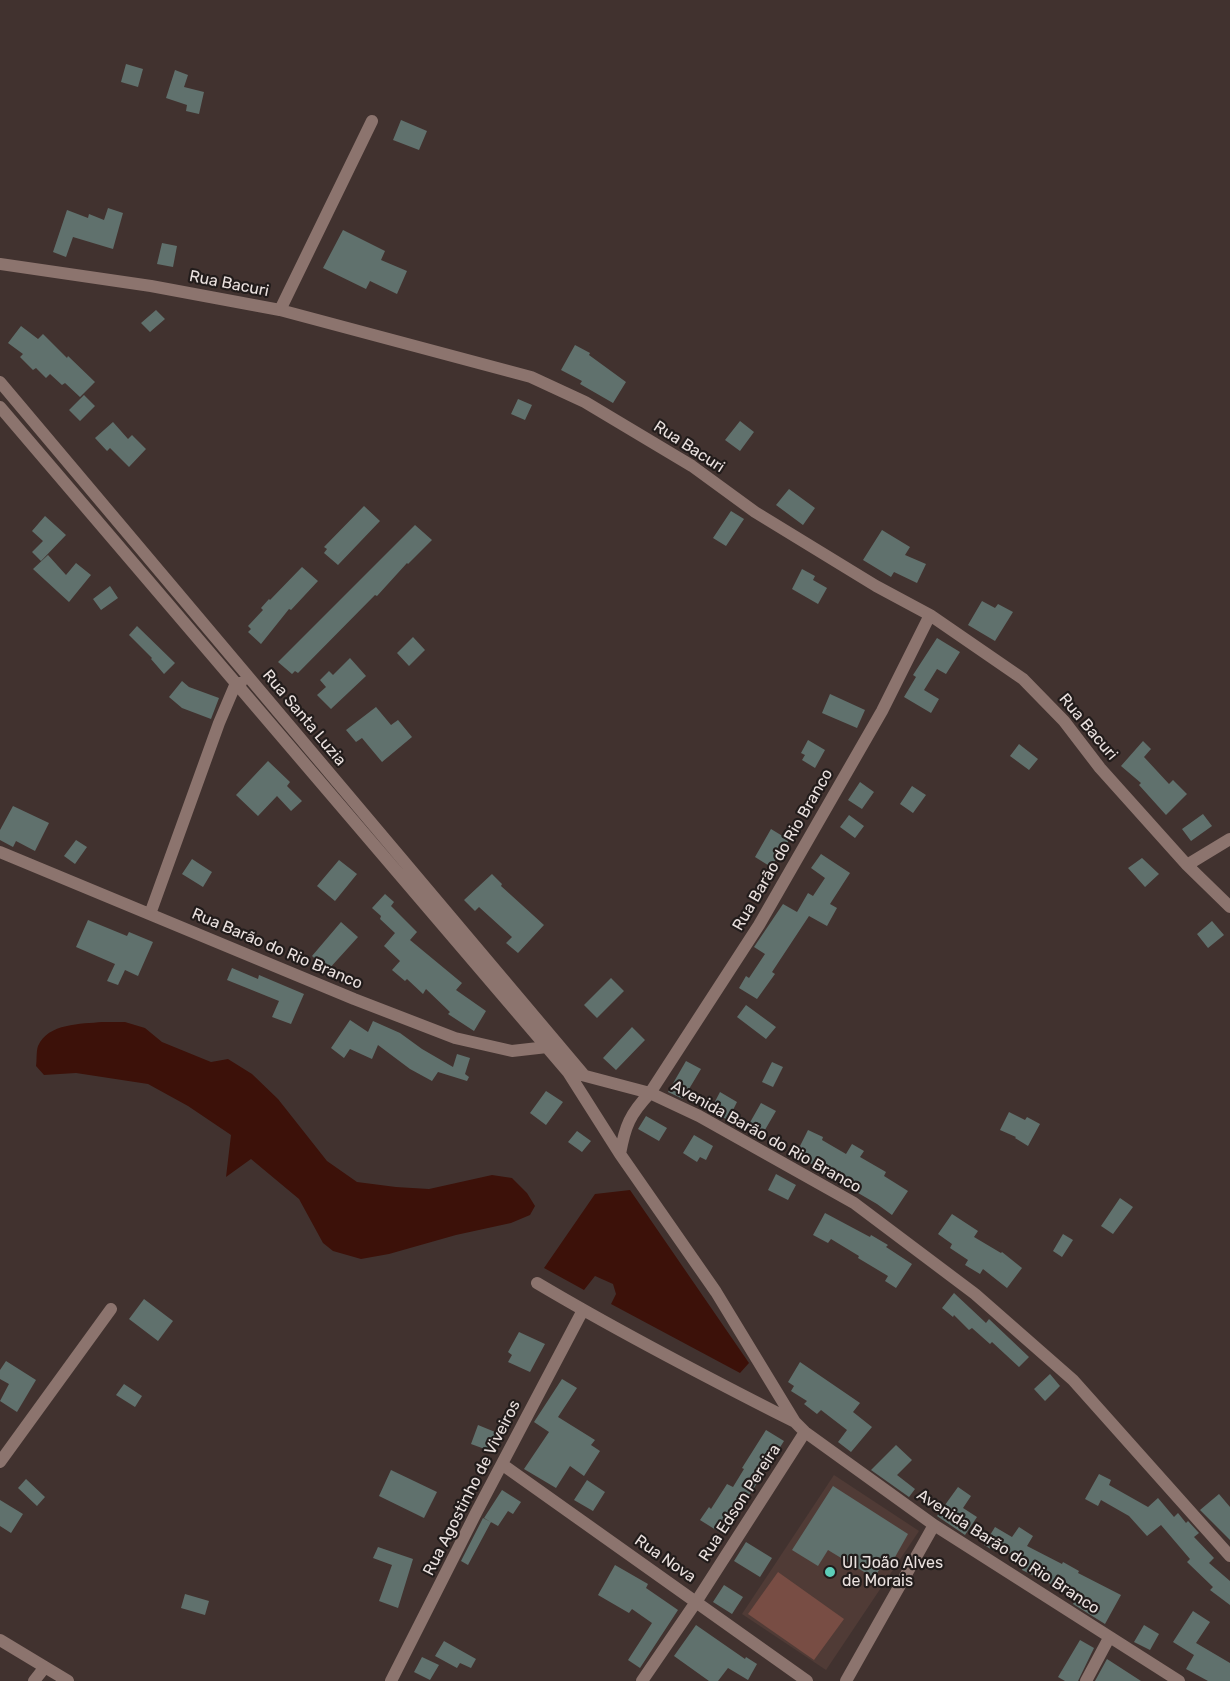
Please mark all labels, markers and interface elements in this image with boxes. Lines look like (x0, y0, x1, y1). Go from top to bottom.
street label: Rua Bacuri (188, 267, 270, 301)
street label: Rua Bacuri (650, 417, 728, 477)
street label: Rua Santa Luzia (258, 666, 350, 770)
street label: Rua Bacuri (1055, 690, 1121, 764)
street label: Rua Barão do Rio Branco (729, 766, 837, 934)
street label: Rua Barão do Rio Branco (189, 904, 365, 994)
street label: Avenida Barão do Rio Branco (668, 1077, 864, 1197)
street label: Rua Agostinho de Viveiros (419, 1397, 525, 1579)
street label: Rua Edson Pereira (695, 1441, 785, 1565)
street label: Avenida Barão do Rio Branco (913, 1486, 1103, 1618)
street label: Rua Nova (631, 1531, 699, 1587)
place label: UI João Alves de Morais (842, 1553, 943, 1591)
marker: UI João Alves de Morais (823, 1565, 837, 1579)

